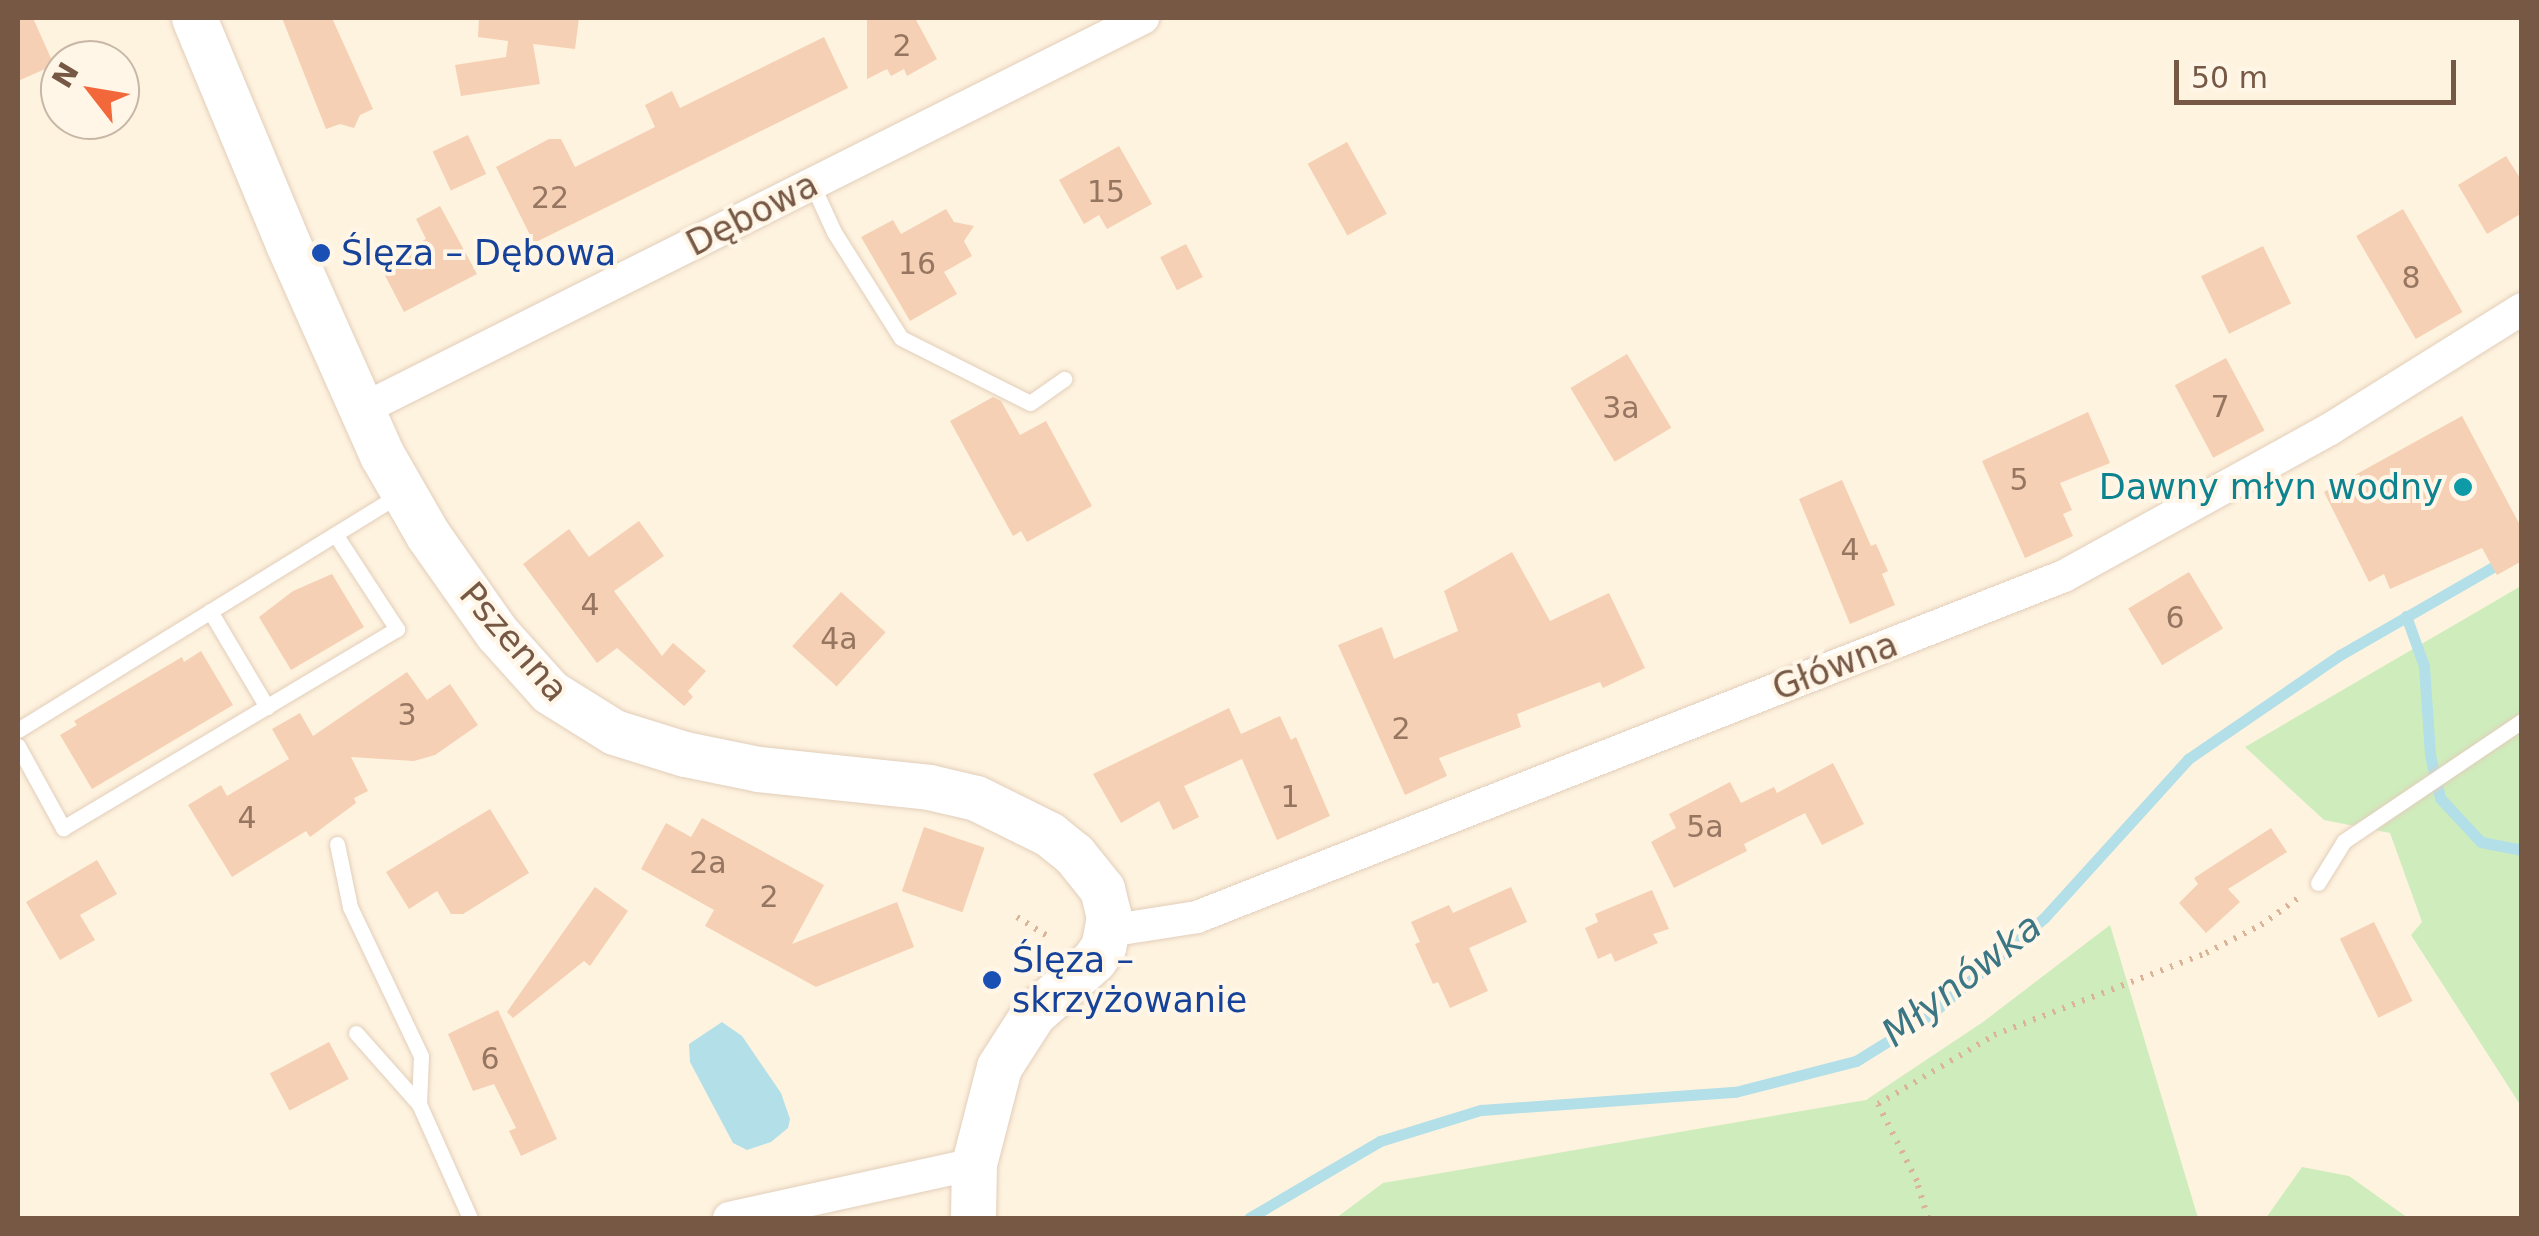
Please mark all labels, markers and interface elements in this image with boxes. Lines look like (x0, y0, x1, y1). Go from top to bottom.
house number: 2 (892, 28, 912, 64)
north arrow (40, 40, 140, 140)
scale bar (2179, 40, 2462, 102)
text: N (45, 57, 86, 94)
text: 50 m (2191, 60, 2268, 95)
street label: Dębowa (679, 163, 825, 265)
house number: 15 (1087, 174, 1125, 210)
house number: 22 (531, 180, 569, 216)
place label: Ślęza – Dębowa (341, 232, 616, 274)
marker: Ślęza – Dębowa (310, 242, 332, 264)
house number: 16 (898, 246, 936, 282)
house number: 8 (2401, 260, 2421, 296)
house number: 7 (2210, 389, 2230, 425)
house number: 3a (1602, 390, 1640, 426)
house number: 5 (2009, 462, 2029, 498)
place label: Dawny młyn wodny (2099, 466, 2443, 508)
marker: Dawny młyn wodny (2452, 476, 2474, 498)
house number: 4 (1840, 532, 1860, 568)
street label: Pszenna (451, 574, 577, 710)
house number: 4 (580, 587, 600, 623)
house number: 6 (2165, 600, 2185, 636)
house number: 4a (820, 621, 858, 657)
street label: Główna (1766, 623, 1904, 709)
house number: 3 (397, 697, 417, 733)
house number: 2 (1391, 711, 1411, 747)
house number: 1 (1280, 779, 1300, 815)
house number: 4 (237, 800, 257, 836)
house number: 5a (1686, 809, 1724, 845)
house number: 2a (689, 845, 727, 881)
house number: 2 (759, 879, 779, 915)
water label: Młynówka (1873, 904, 2051, 1056)
place label: Ślęza – skrzyżowanie (1012, 939, 1247, 1021)
marker: Ślęza – skrzyżowanie (981, 969, 1003, 991)
house number: 6 (480, 1041, 500, 1077)

